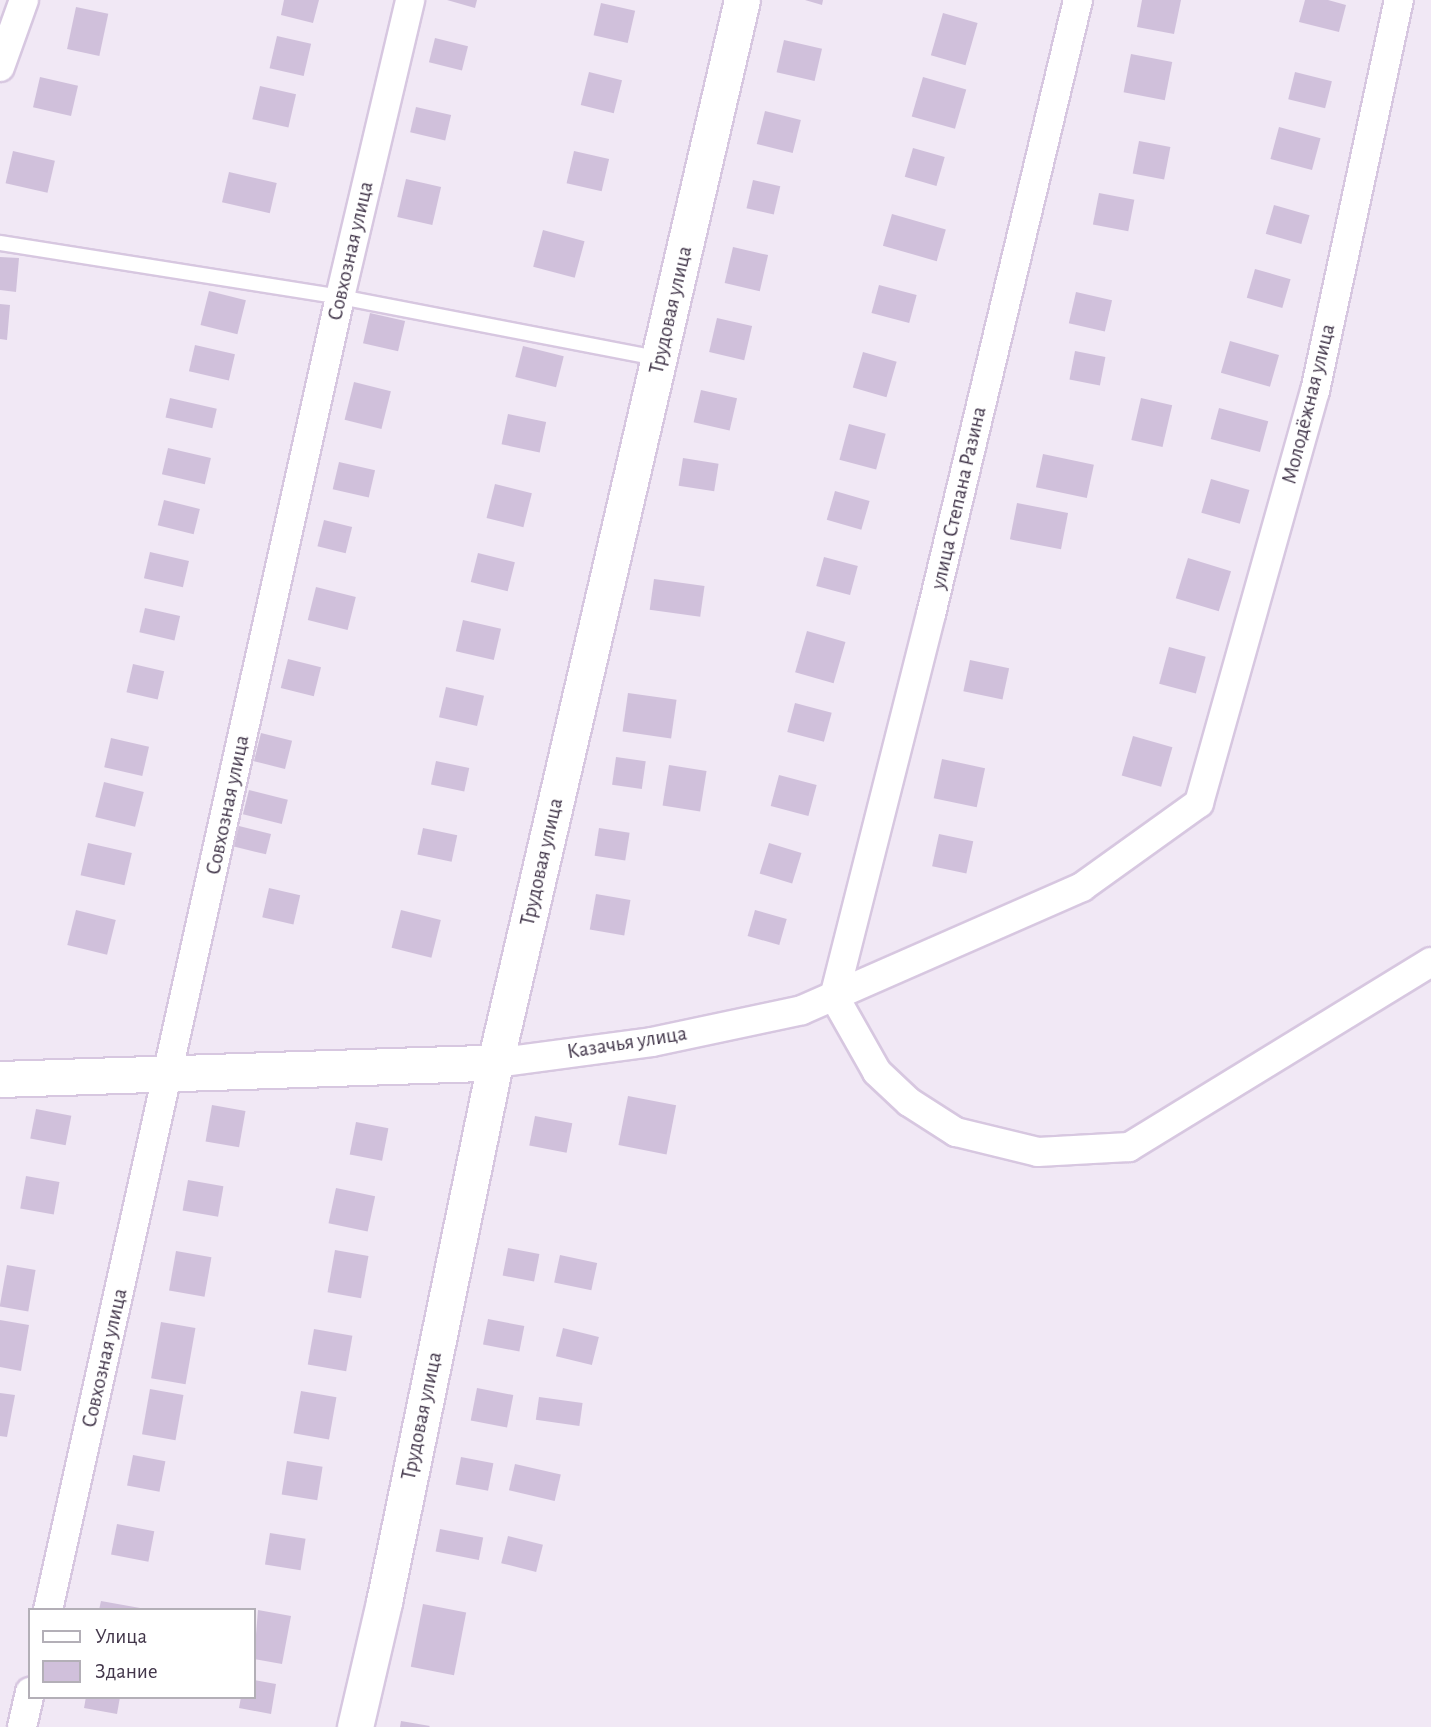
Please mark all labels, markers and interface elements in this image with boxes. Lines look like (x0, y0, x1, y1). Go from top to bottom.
street label: Совхозная улица (323, 179, 379, 323)
street label: Трудовая улица (644, 244, 698, 376)
street label: Молодёжная улица (1277, 321, 1341, 487)
street label: улица Степана Разина (926, 404, 992, 592)
street label: Совхозная улица (201, 733, 255, 877)
street label: Трудовая улица (515, 796, 569, 928)
street label: Казачья улица (565, 1021, 689, 1065)
street label: Совхозная улица (77, 1286, 133, 1430)
street label: Трудовая улица (396, 1350, 448, 1482)
legend (28, 1608, 256, 1699)
text: Улица (95, 1626, 147, 1647)
text: Здание (95, 1661, 158, 1682)

